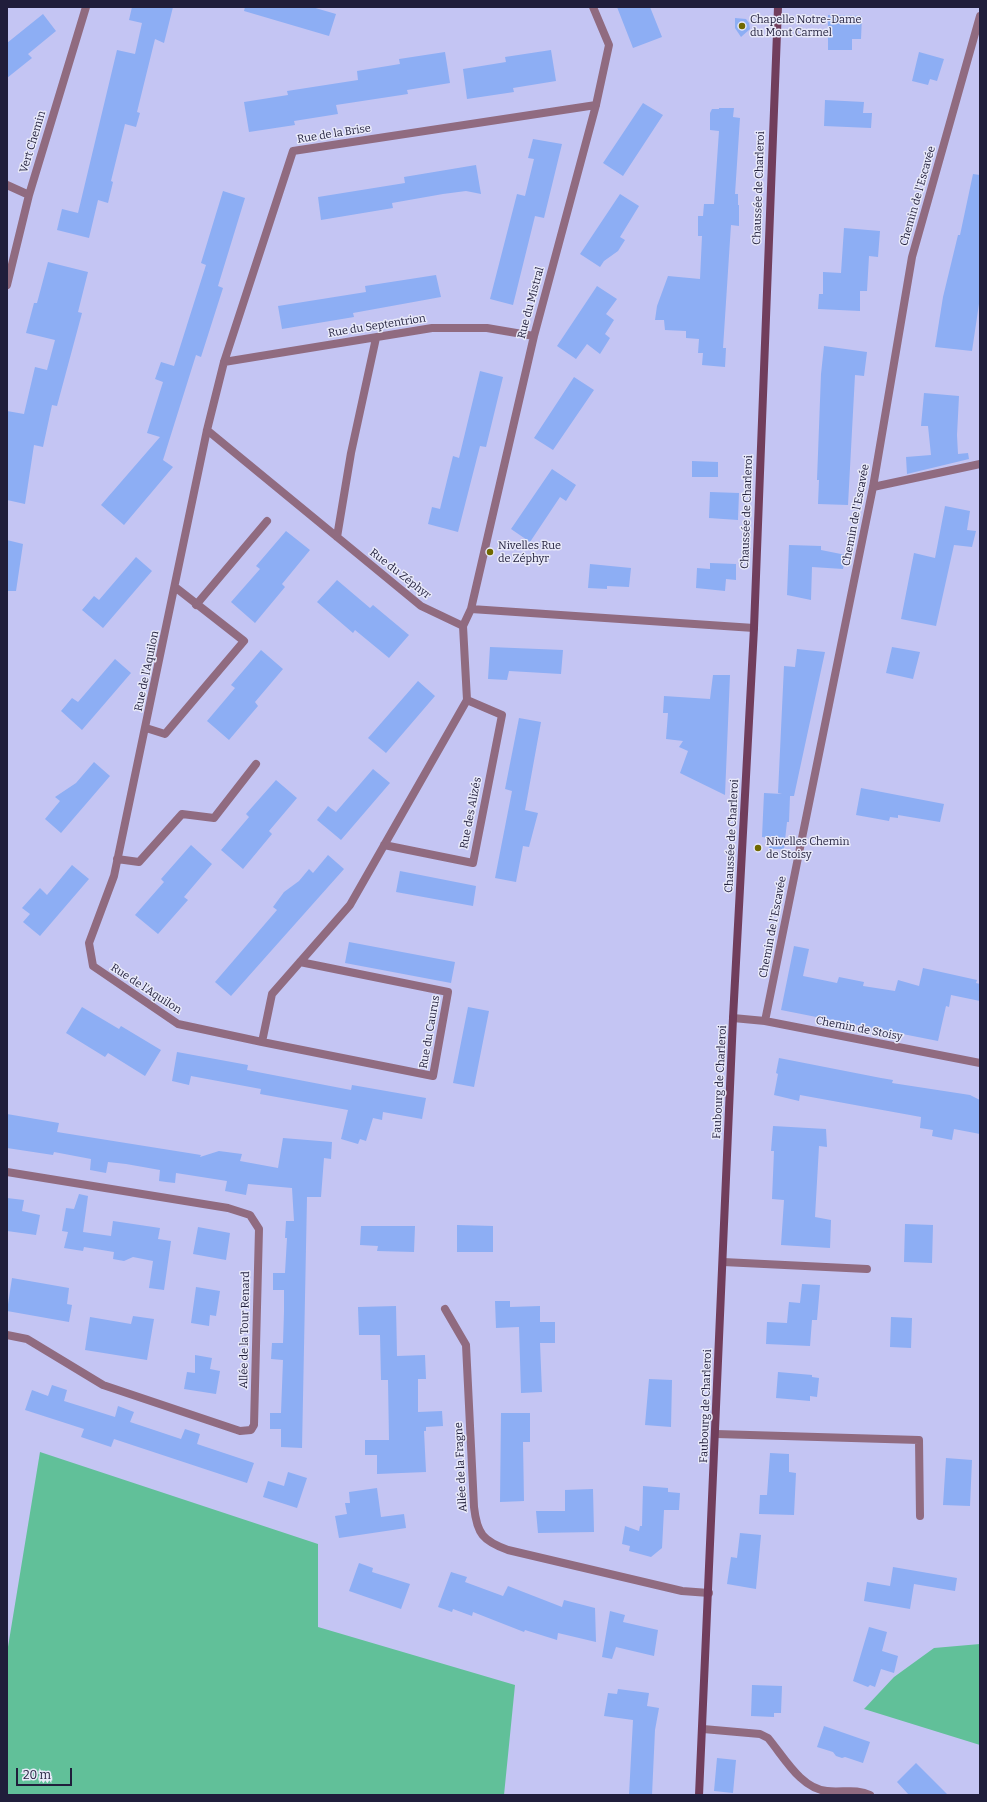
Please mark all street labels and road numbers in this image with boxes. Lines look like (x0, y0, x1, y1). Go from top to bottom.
street label: Vert Chemin (17, 109, 49, 175)
street label: Rue de la Brise (296, 122, 372, 146)
street label: Chaussée de Charleroi (750, 131, 768, 245)
street label: Chemin de l'Escavée (897, 144, 939, 248)
street label: Rue du Mistral (515, 266, 547, 340)
street label: Rue du Septentrion (327, 312, 427, 340)
street label: Chaussée de Charleroi (738, 455, 756, 569)
street label: Chemin de l'Escavée (840, 463, 872, 567)
street label: Rue du Zéphyr (367, 546, 433, 602)
street label: Rue de l'Aquilon (132, 630, 162, 712)
street label: Rue des Alizés (458, 776, 484, 850)
street label: Chaussée de Charleroi (722, 779, 742, 893)
street label: Chemin de l'Escavée (757, 875, 789, 979)
street label: Rue de l'Aquilon (108, 961, 184, 1017)
street label: Rue du Caurus (417, 994, 443, 1070)
street label: Chemin de Stoisy (815, 1014, 903, 1044)
street label: Faubourg de Charleroi (710, 1025, 730, 1139)
street label: Allée de la Tour Renard (237, 1271, 253, 1389)
street label: Faubourg de Charleroi (697, 1349, 715, 1463)
street label: Allée de la Fragne (452, 1422, 470, 1512)

